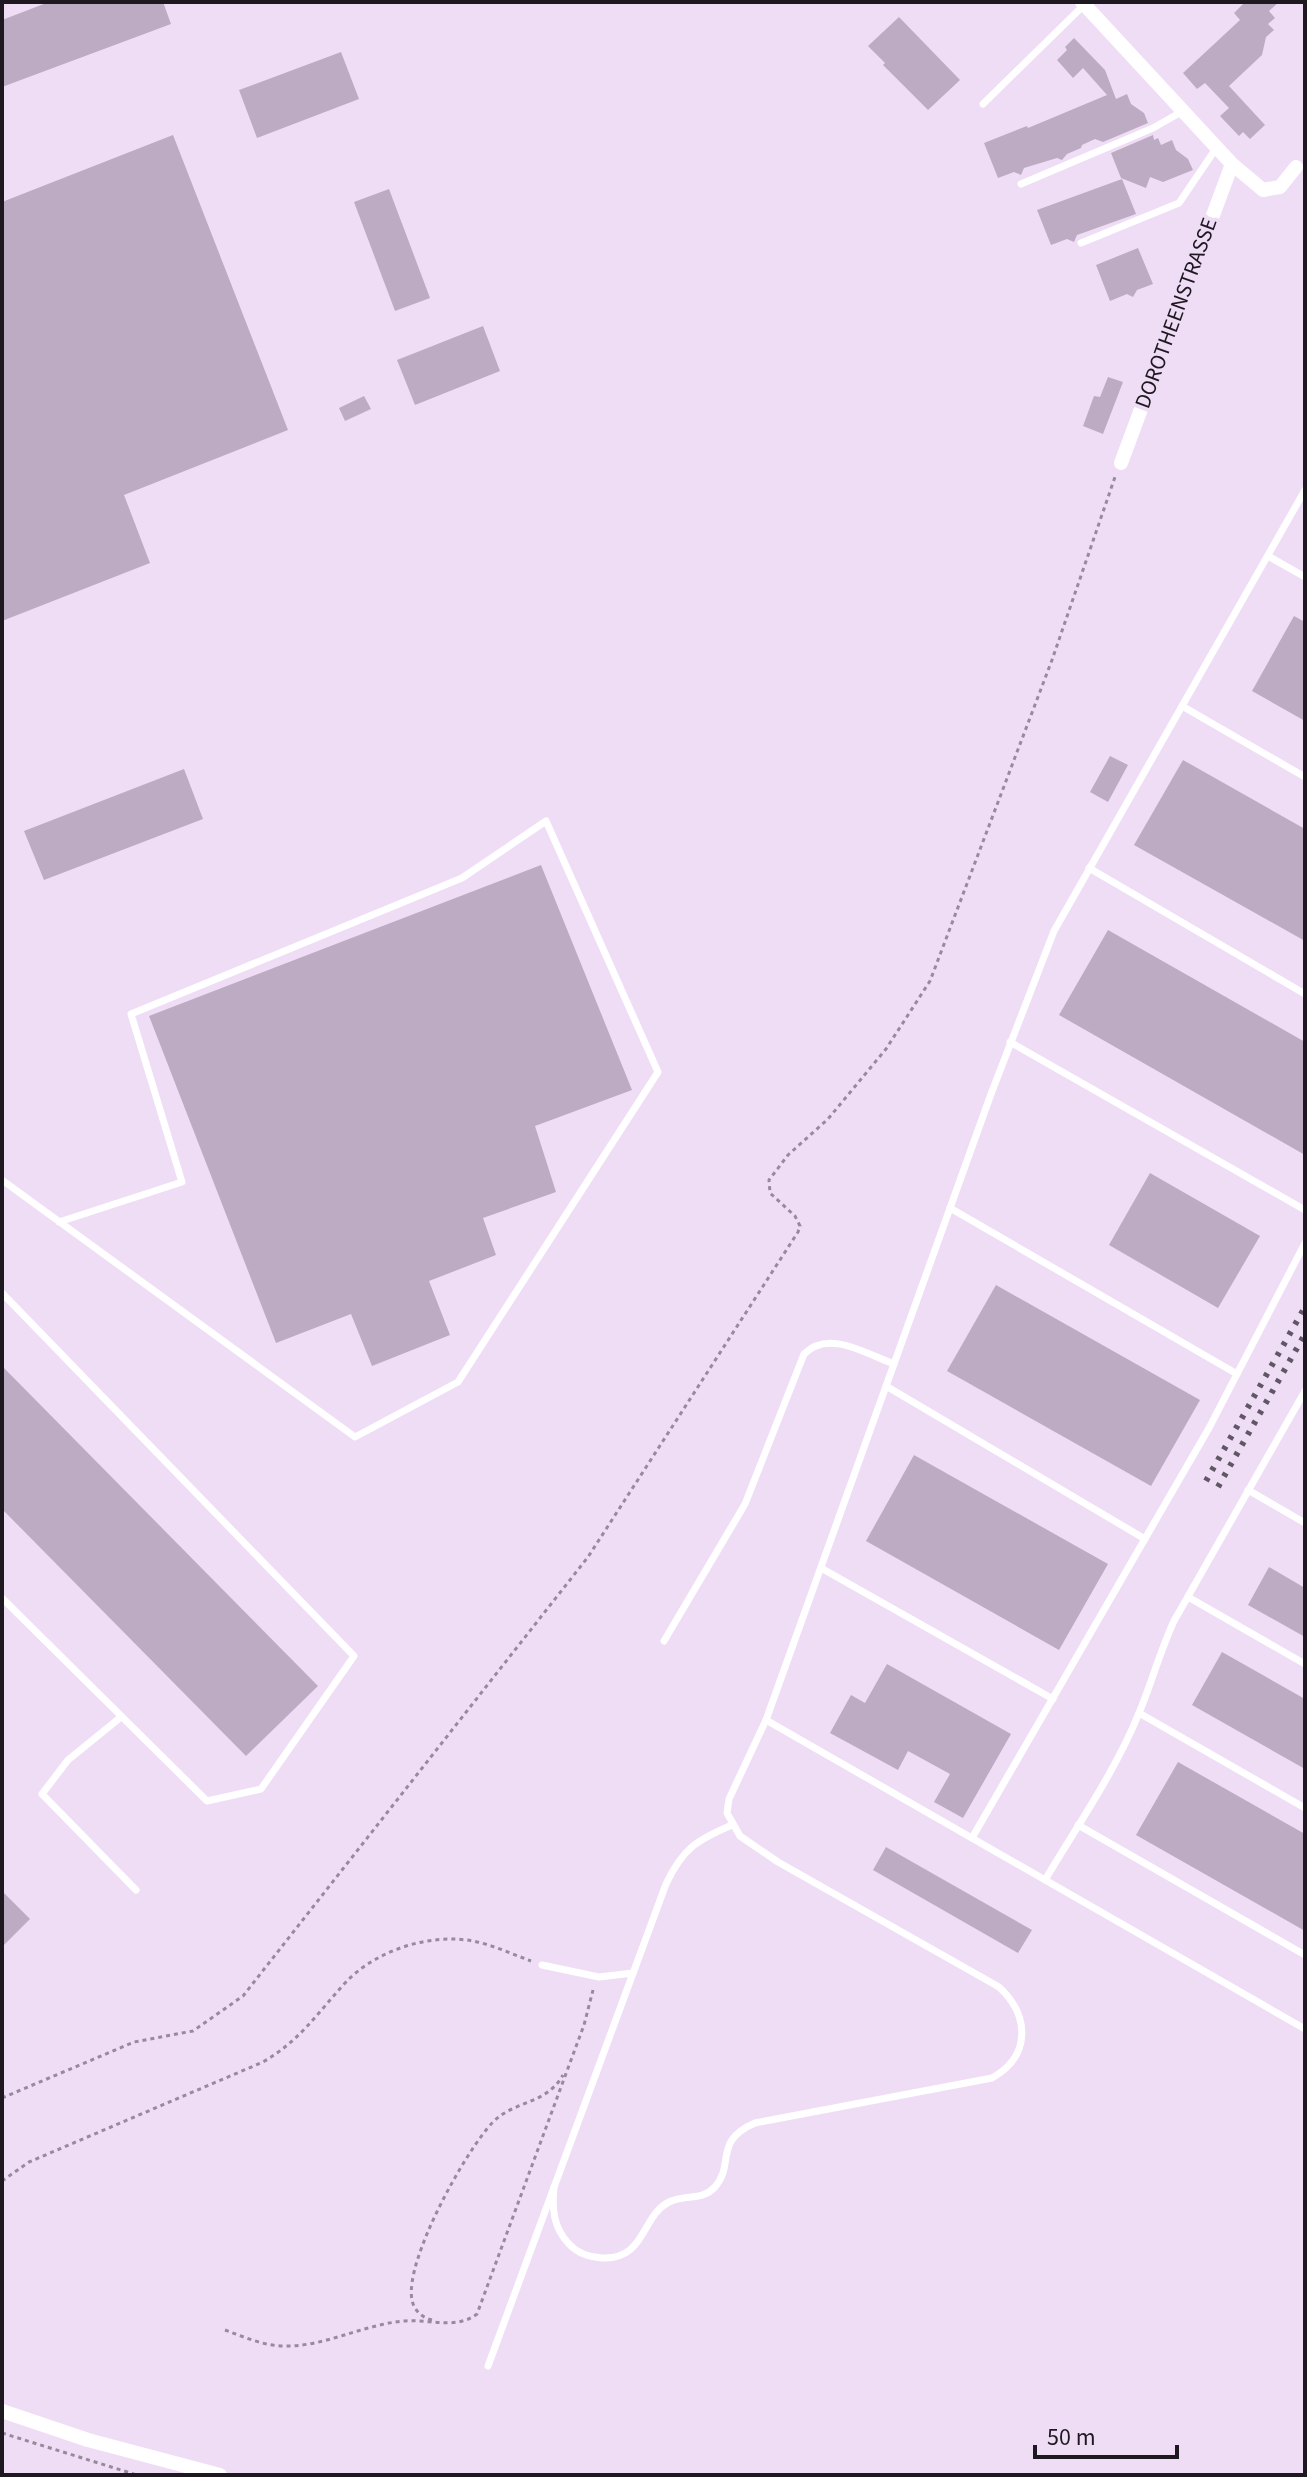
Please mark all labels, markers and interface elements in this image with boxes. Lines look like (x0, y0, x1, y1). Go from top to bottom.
street label: DOROTHEENSTRASSE (1127, 213, 1225, 413)
scale bar (1035, 2409, 1177, 2459)
text: 50 m (1047, 2420, 1096, 2455)

